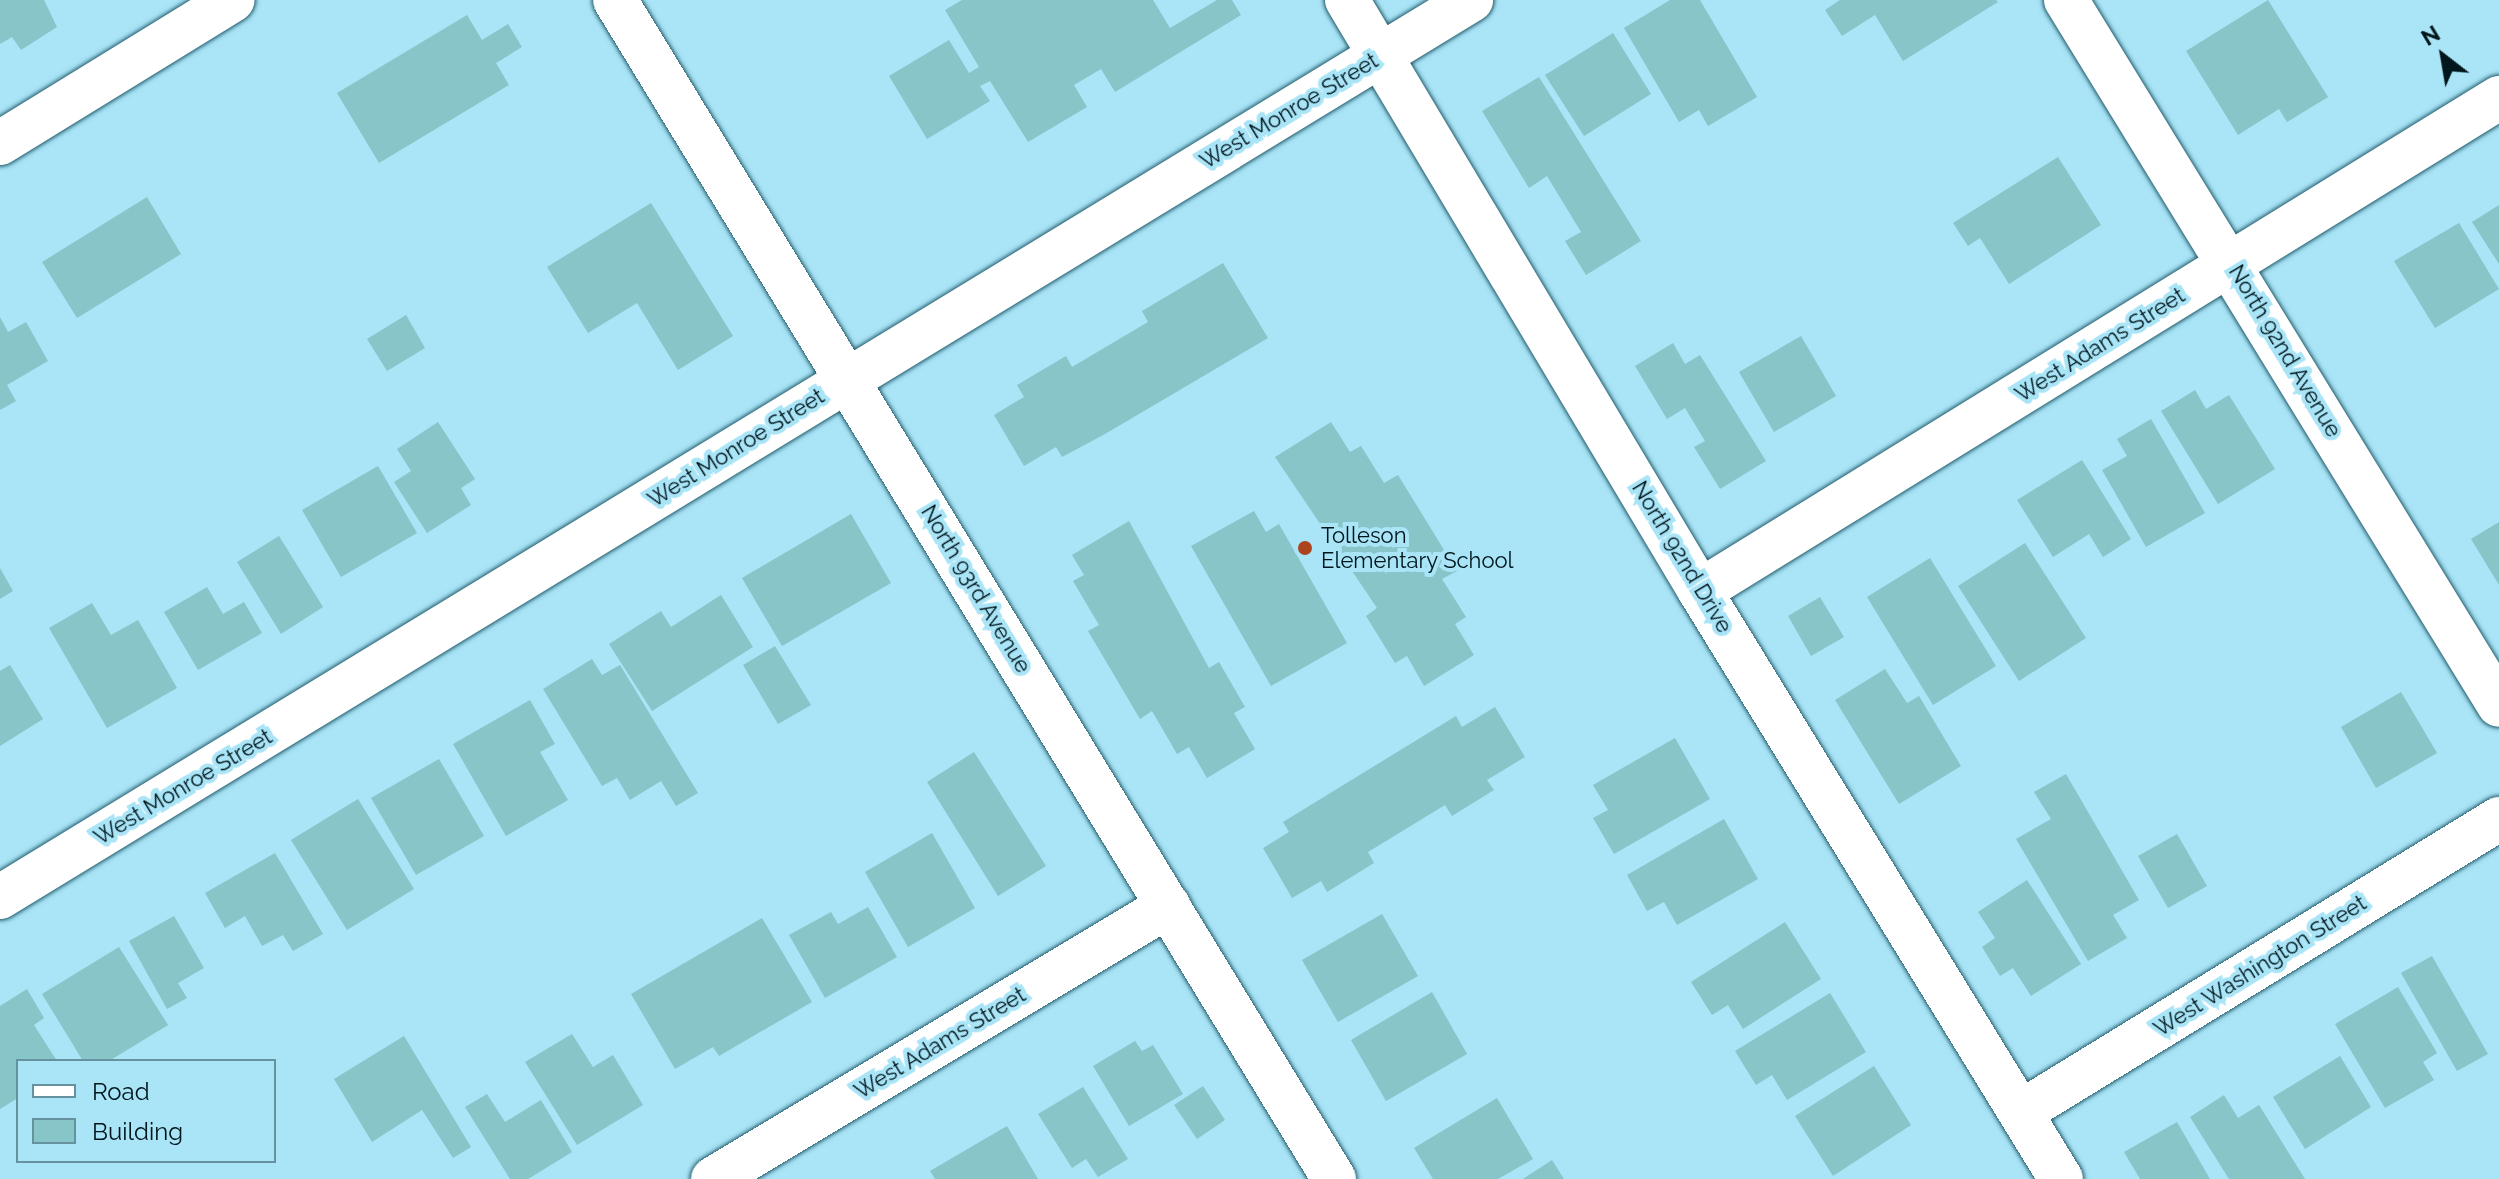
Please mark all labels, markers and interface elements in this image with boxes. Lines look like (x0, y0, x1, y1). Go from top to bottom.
north arrow (2403, 16, 2483, 96)
text: N (2417, 20, 2445, 51)
street label: West Monroe Street (1195, 47, 1383, 175)
street label: North 92nd Avenue (2223, 260, 2347, 442)
street label: West Adams Street (2010, 282, 2190, 408)
street label: West Monroe Street (643, 383, 829, 513)
street label: North 92nd Drive (1626, 476, 1738, 638)
street label: North 93rd Avenue (915, 500, 1037, 678)
place label: Tolleson Elementary School (1321, 522, 1514, 574)
marker: Tolleson Elementary School (1296, 539, 1314, 557)
street label: West Monroe Street (89, 723, 277, 851)
street label: West Washington Street (2149, 890, 2371, 1042)
street label: West Adams Street (849, 981, 1031, 1105)
legend (16, 1059, 276, 1163)
text: Road (92, 1077, 150, 1106)
text: Building (92, 1117, 183, 1146)

